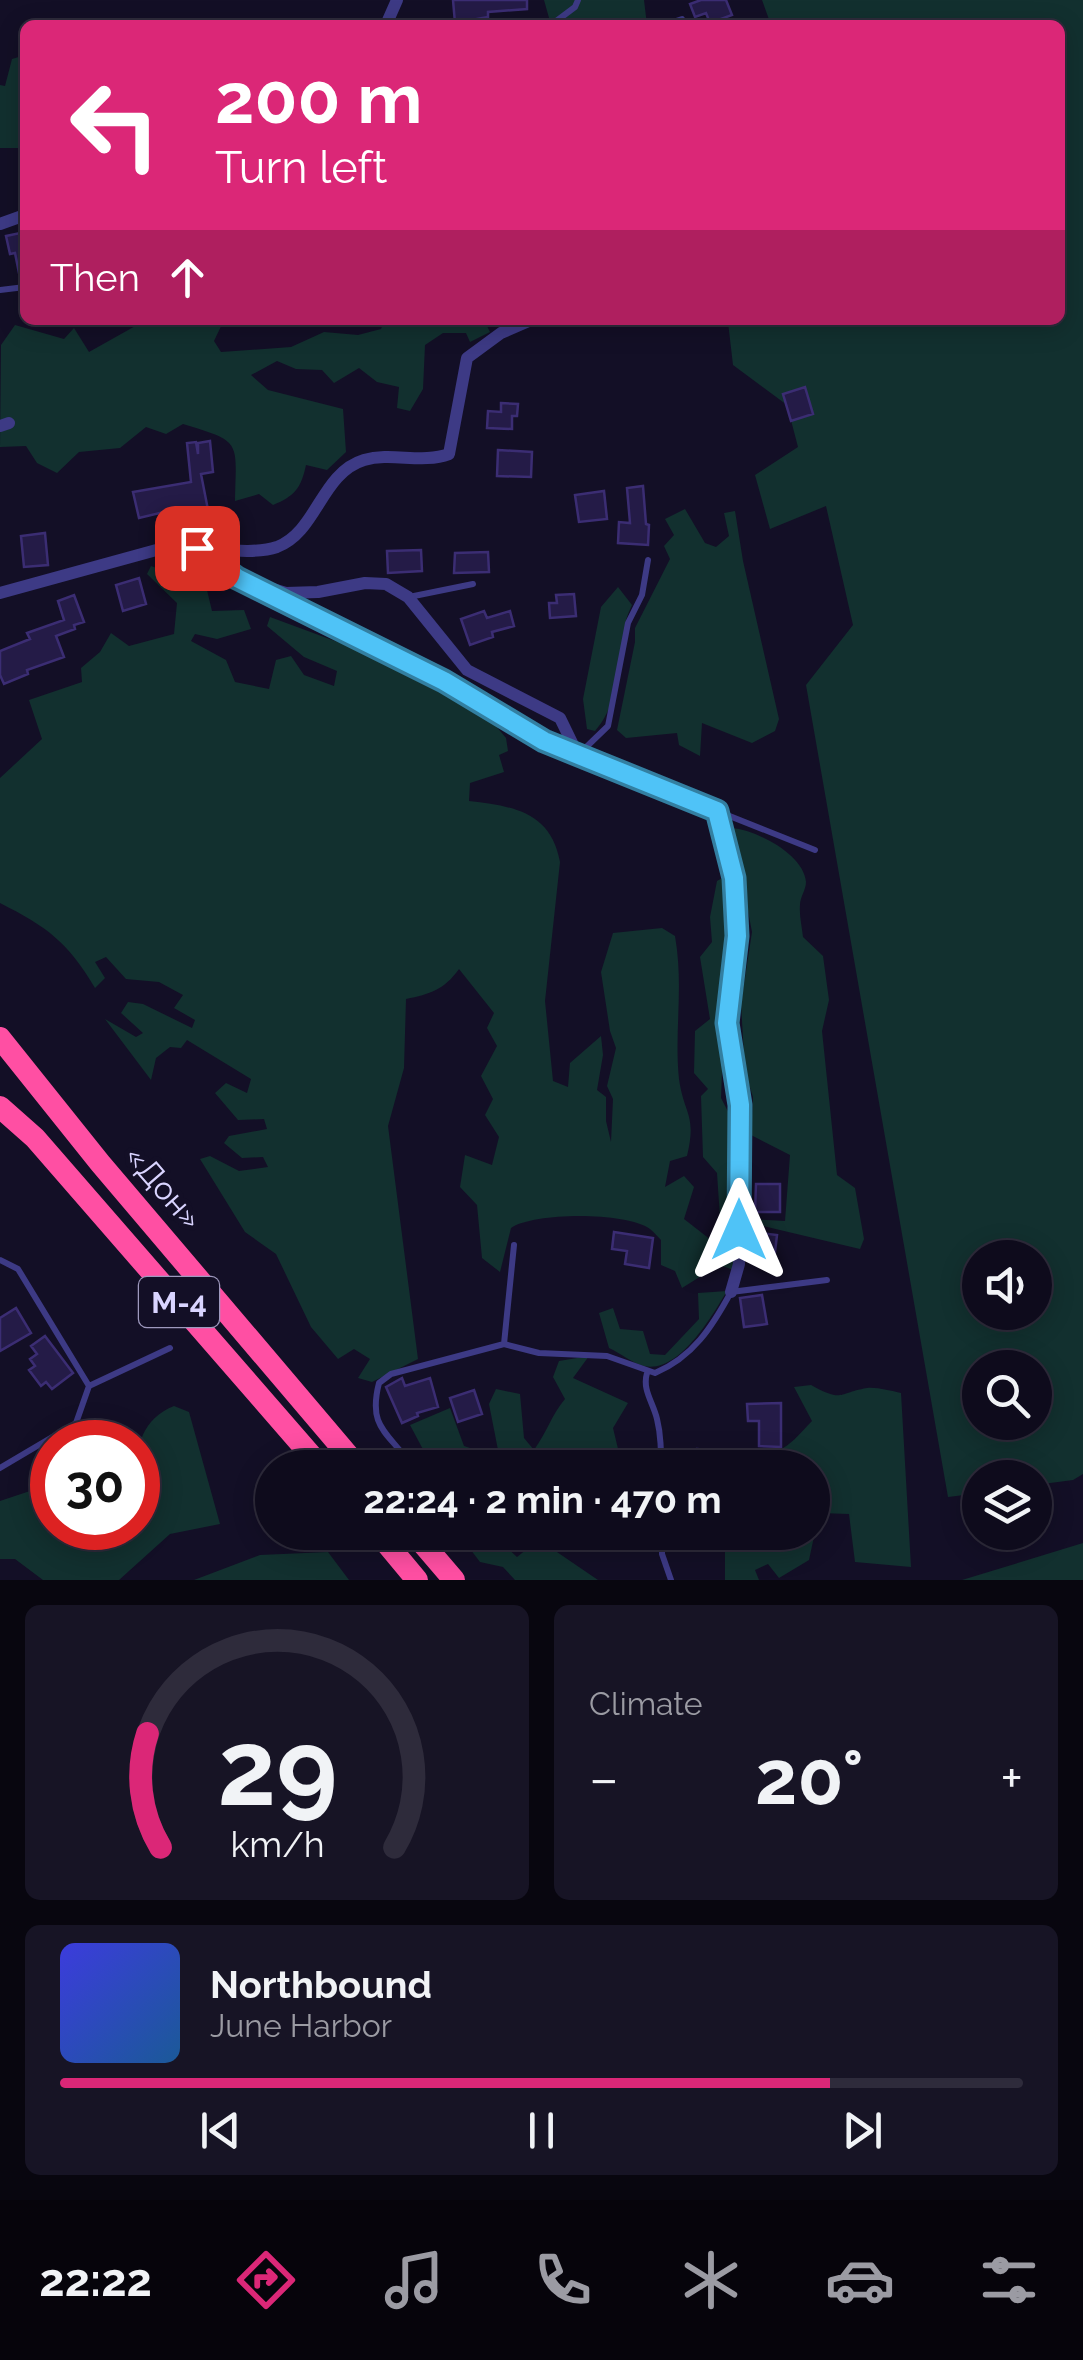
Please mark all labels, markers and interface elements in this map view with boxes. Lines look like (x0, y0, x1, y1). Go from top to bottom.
text: 200 m (215, 57, 422, 139)
icon: left (50, 60, 180, 190)
text: Turn left (215, 141, 387, 194)
icon: ahead (160, 250, 215, 305)
text: Then (50, 255, 140, 300)
pin (155, 506, 240, 591)
icon: arrive (170, 521, 225, 576)
street label: «Дон» (118, 1138, 210, 1236)
position arrow (687, 1178, 791, 1282)
map controls (962, 1240, 1052, 1550)
button: sound (962, 1240, 1052, 1330)
road number: М-4 (139, 1277, 219, 1327)
button: search (962, 1350, 1052, 1440)
speed limit sign: 30 (30, 1420, 160, 1550)
button: layers (962, 1460, 1052, 1550)
text: 22:24 · 2 min · 470 m (363, 1477, 722, 1522)
text: Climate (589, 1685, 703, 1722)
text: 29 (217, 1707, 337, 1829)
text: 20° (755, 1733, 864, 1822)
text: − (589, 1746, 619, 1811)
text: + (1000, 1746, 1023, 1811)
text: km/h (230, 1823, 324, 1865)
text: Northbound (210, 1962, 432, 2007)
text: June Harbor (210, 2007, 392, 2044)
icon: previous (193, 2103, 248, 2158)
icon: pause (514, 2103, 569, 2158)
icon: next (835, 2103, 890, 2158)
icon: directions (231, 2245, 301, 2315)
icon: music (379, 2245, 449, 2315)
icon: phone (528, 2245, 598, 2315)
icon: climate (676, 2245, 746, 2315)
icon: car (825, 2245, 895, 2315)
icon: filters (974, 2245, 1044, 2315)
text: 22:22 (39, 2254, 152, 2307)

